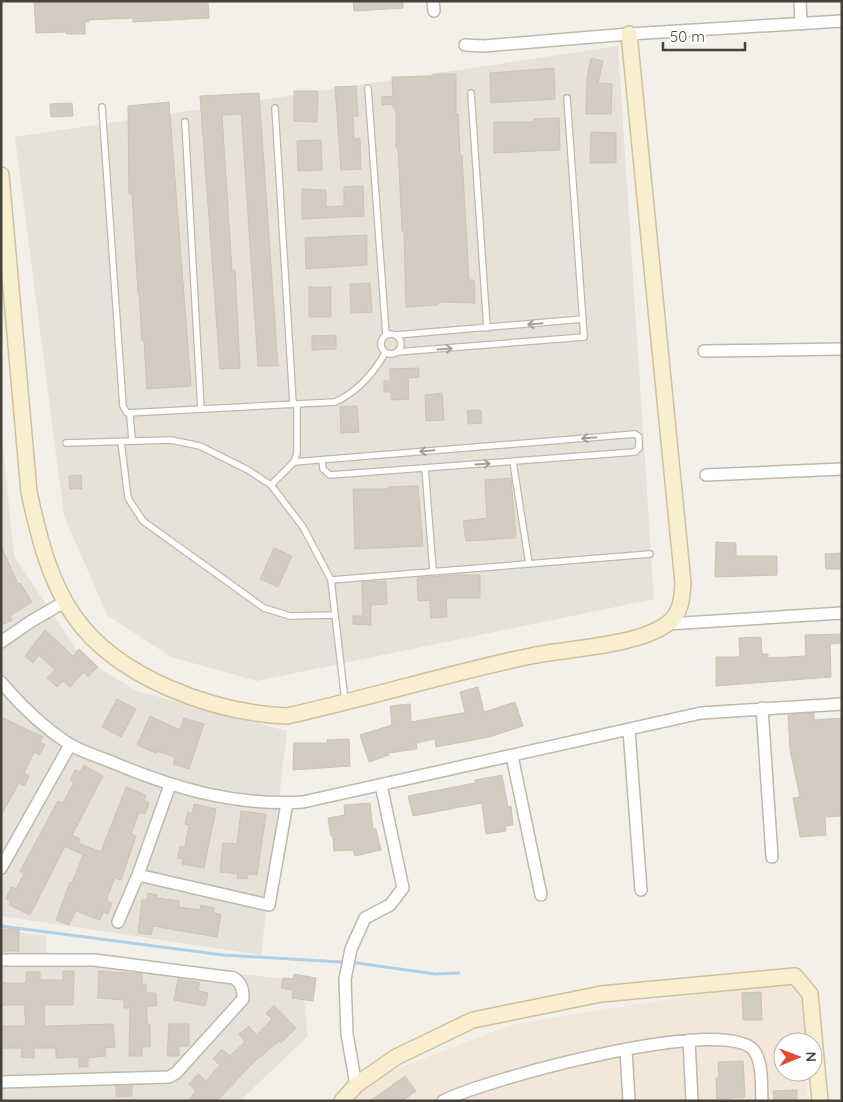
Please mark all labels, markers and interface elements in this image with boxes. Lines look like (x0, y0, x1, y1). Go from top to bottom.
scale bar (663, 20, 746, 52)
text: 50 m (670, 27, 705, 46)
one-way arrow (527, 319, 543, 329)
one-way arrow (437, 344, 453, 353)
one-way arrow (582, 434, 598, 443)
one-way arrow (420, 447, 436, 456)
one-way arrow (475, 459, 491, 468)
north arrow (773, 1032, 823, 1082)
text: N (802, 1051, 820, 1062)

